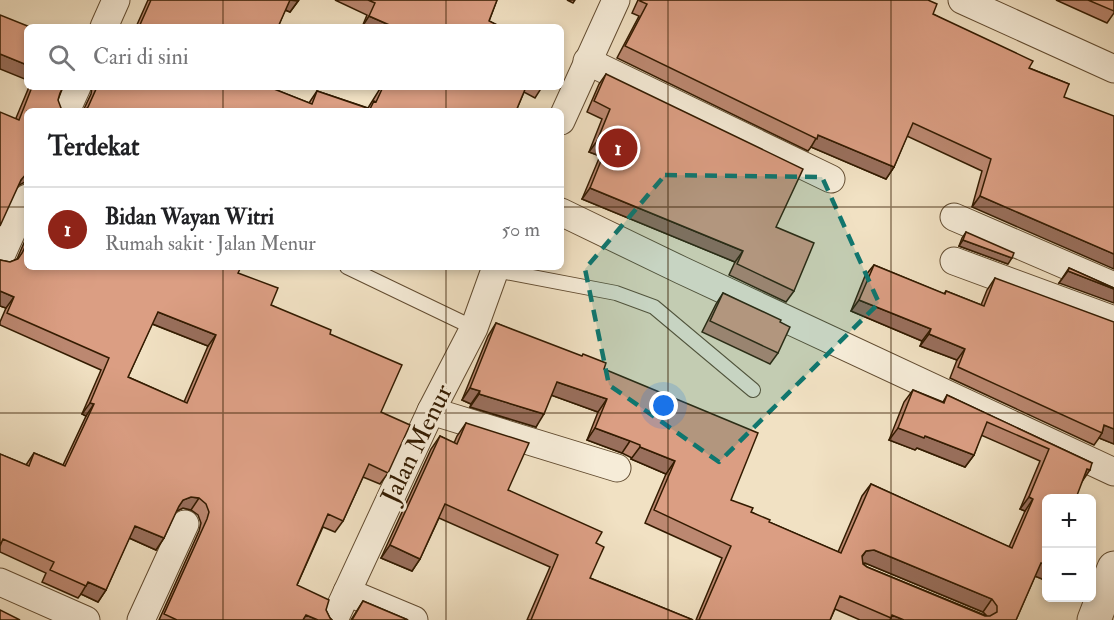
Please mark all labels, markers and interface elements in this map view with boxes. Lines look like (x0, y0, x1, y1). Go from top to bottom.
search box (24, 24, 564, 90)
icon: search (45, 41, 78, 74)
text: Cari di sini (93, 43, 189, 71)
pin: 1 (598, 126, 638, 170)
text: Terdekat (48, 131, 139, 163)
text: Bidan Wayan Witri (105, 203, 274, 231)
text: 1 (64, 217, 71, 242)
text: 50 m (501, 217, 540, 242)
text: Rumah sakit · Jalan Menur (105, 231, 316, 256)
street label: Jalan Menur (374, 379, 460, 510)
your location (649, 391, 678, 420)
map controls (1042, 494, 1096, 602)
button: + (1042, 494, 1096, 548)
button: − (1042, 548, 1096, 602)

